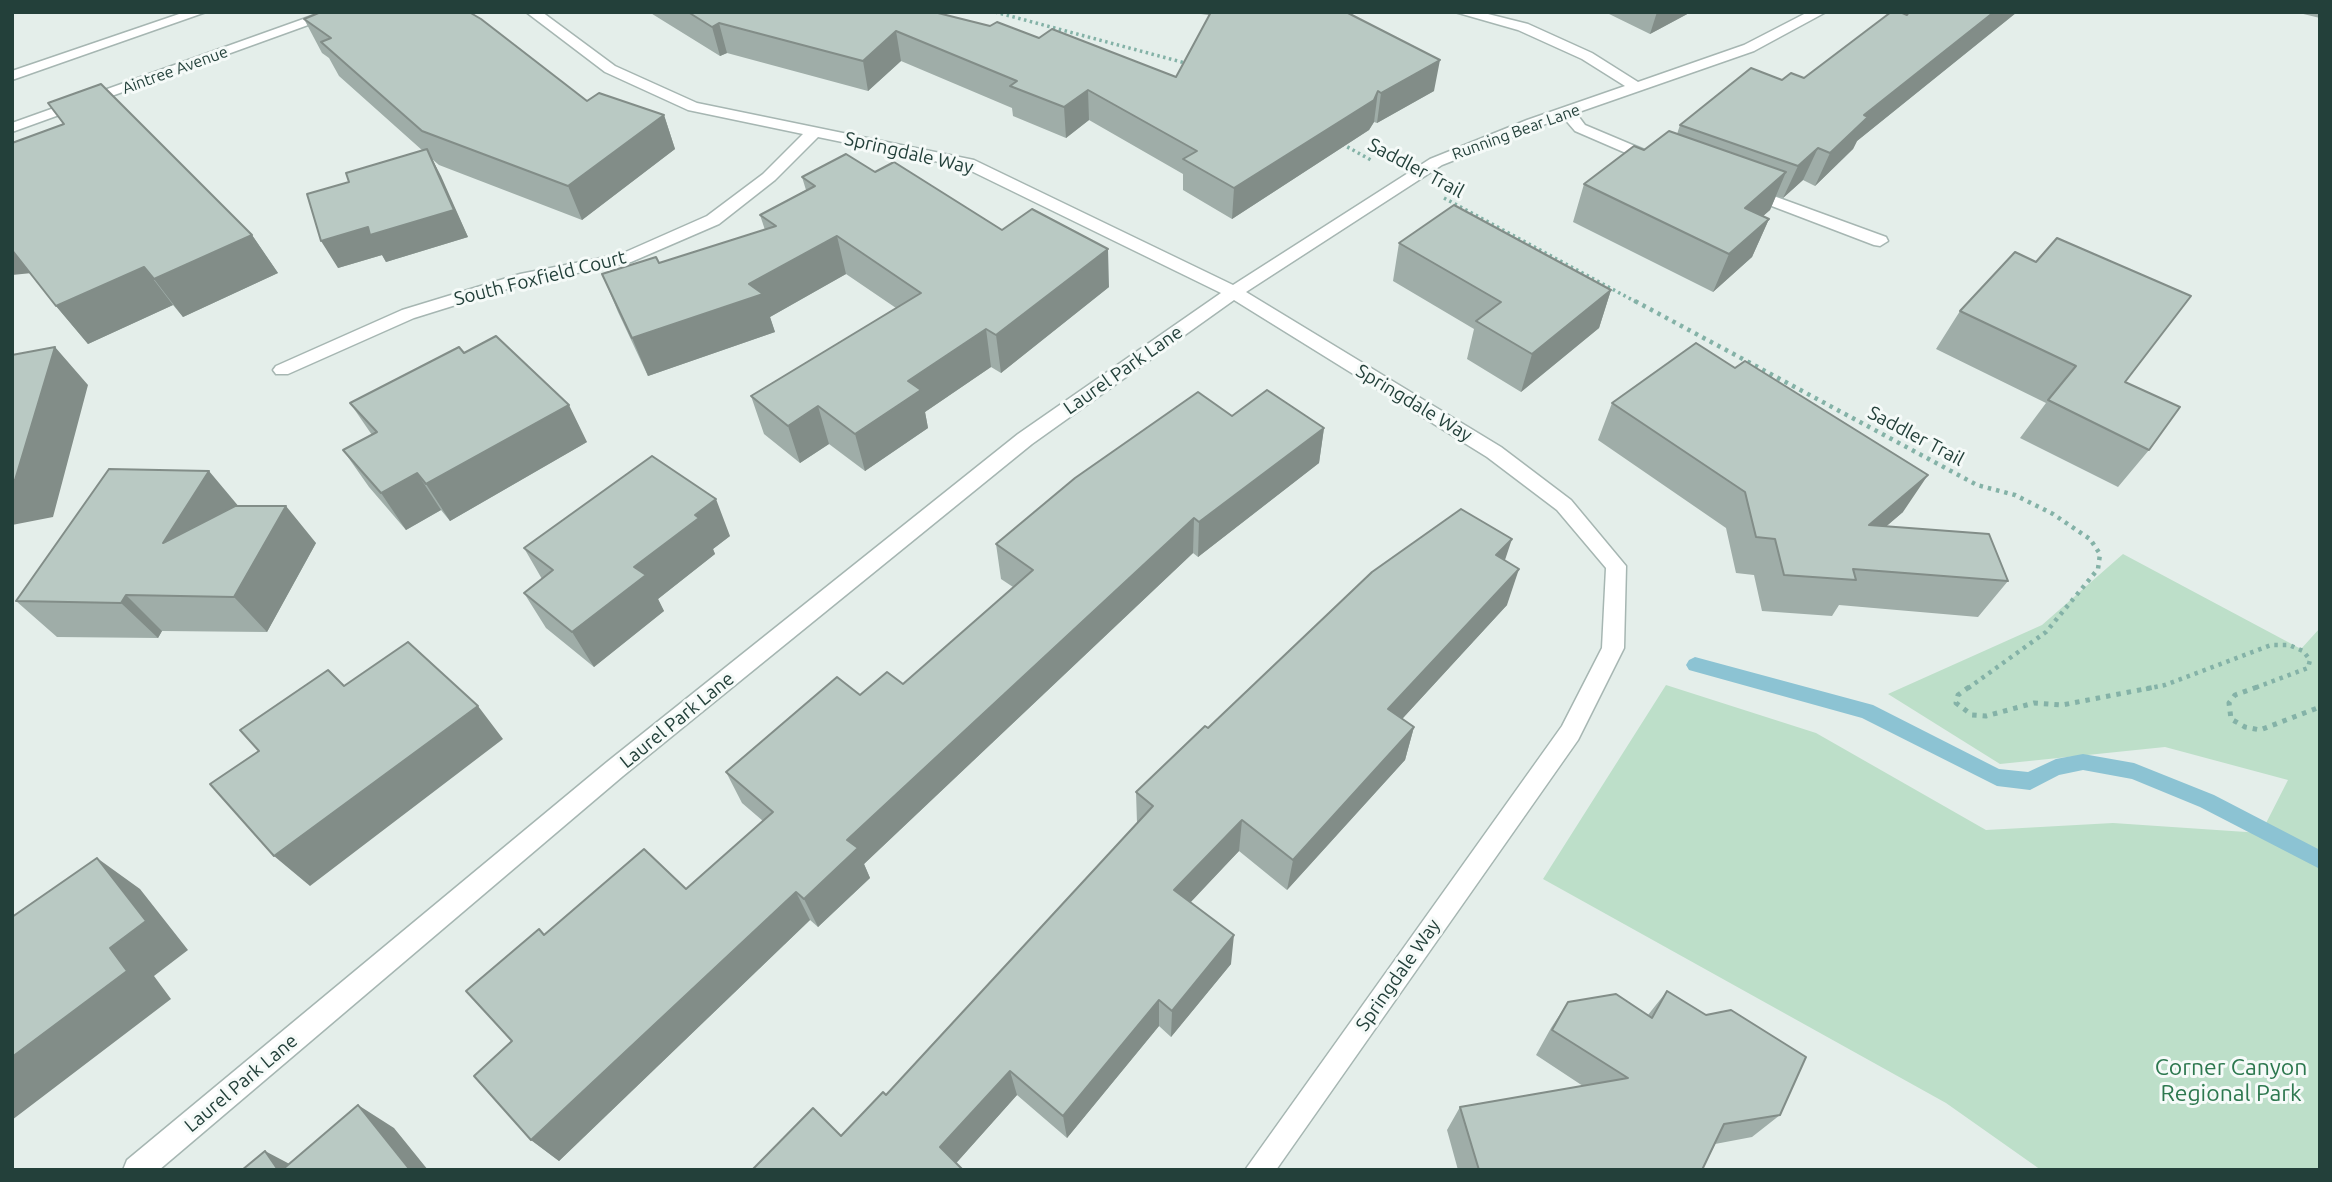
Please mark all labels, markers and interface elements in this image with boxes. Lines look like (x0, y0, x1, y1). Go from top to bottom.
street label: Aintree Avenue (120, 42, 230, 98)
street label: Running Bear Lane (1449, 100, 1583, 164)
street label: Springdale Way (842, 127, 976, 179)
street label: Saddler Trail (1364, 133, 1468, 203)
street label: South Foxfield Court (452, 246, 628, 310)
street label: Laurel Park Lane (1059, 320, 1187, 420)
street label: Springdale Way (1352, 359, 1476, 447)
street label: Saddler Trail (1864, 401, 1968, 471)
street label: Laurel Park Lane (615, 667, 739, 773)
street label: Springdale Way (1351, 915, 1445, 1035)
street label: Laurel Park Lane (180, 1029, 302, 1137)
park label: Corner Canyon Regional Park (2155, 1053, 2307, 1107)

